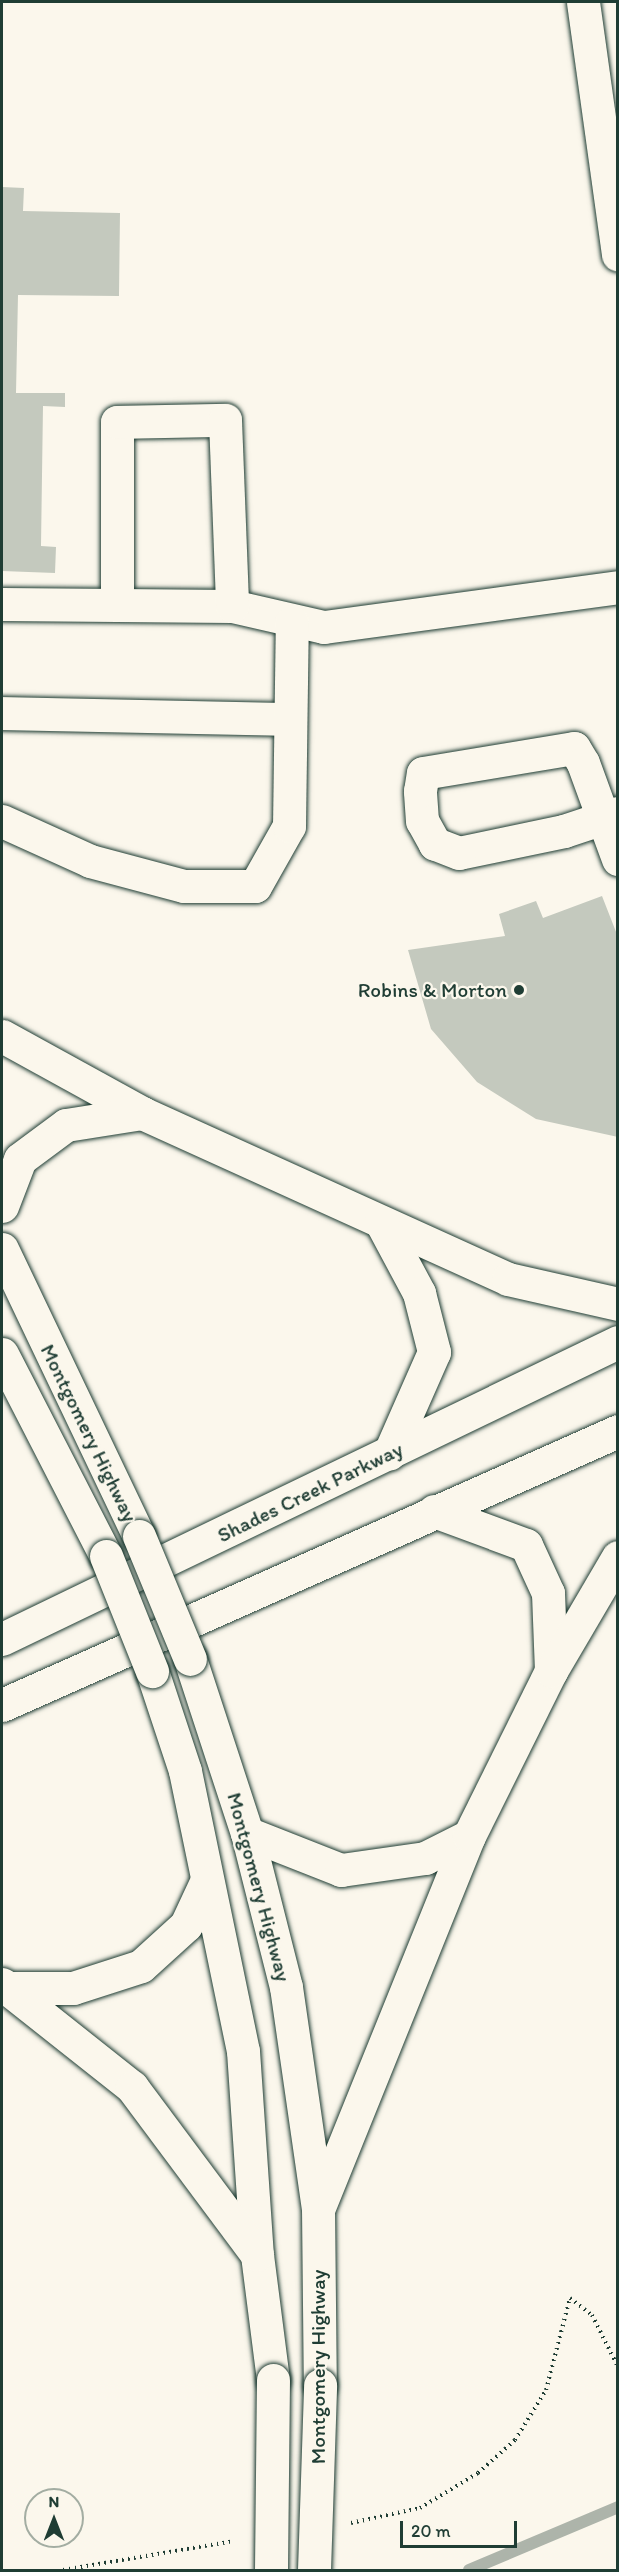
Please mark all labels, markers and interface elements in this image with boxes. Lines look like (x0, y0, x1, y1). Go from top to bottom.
place label: Robins & Morton (358, 977, 507, 1003)
marker: Robins & Morton (512, 983, 526, 997)
street label: Montgomery Highway (35, 1340, 143, 1526)
street label: Shades Creek Parkway (214, 1436, 406, 1548)
street label: Montgomery Highway (222, 1790, 296, 1984)
street label: Montgomery Highway (305, 2270, 331, 2464)
north arrow (24, 2488, 84, 2548)
text: N (49, 2492, 59, 2511)
scale bar (403, 2509, 520, 2547)
text: 20 m (411, 2520, 451, 2542)

